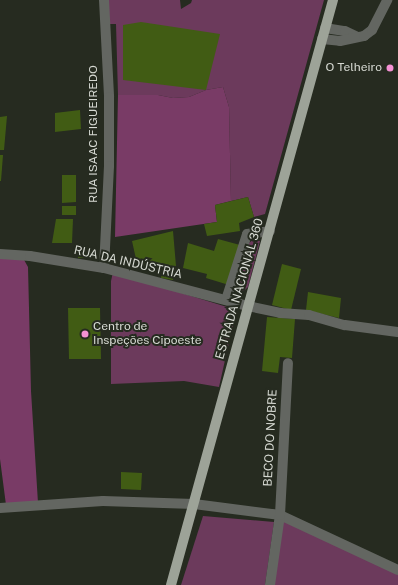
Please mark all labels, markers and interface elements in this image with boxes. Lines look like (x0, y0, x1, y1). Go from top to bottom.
place label: O Telheiro (325, 61, 382, 75)
marker: O Telheiro (385, 63, 395, 73)
street label: RUA ISAAC FIGUEIREDO (87, 65, 101, 203)
street label: ESTRADA NACIONAL 360 (213, 217, 267, 361)
street label: RUA DA INDÚSTRIA (72, 244, 184, 282)
place label: Centro de Inspeções Cipoeste (93, 320, 202, 348)
marker: Centro de Inspeções Cipoeste (80, 329, 90, 339)
street label: BECO DO NOBRE (261, 389, 281, 487)

